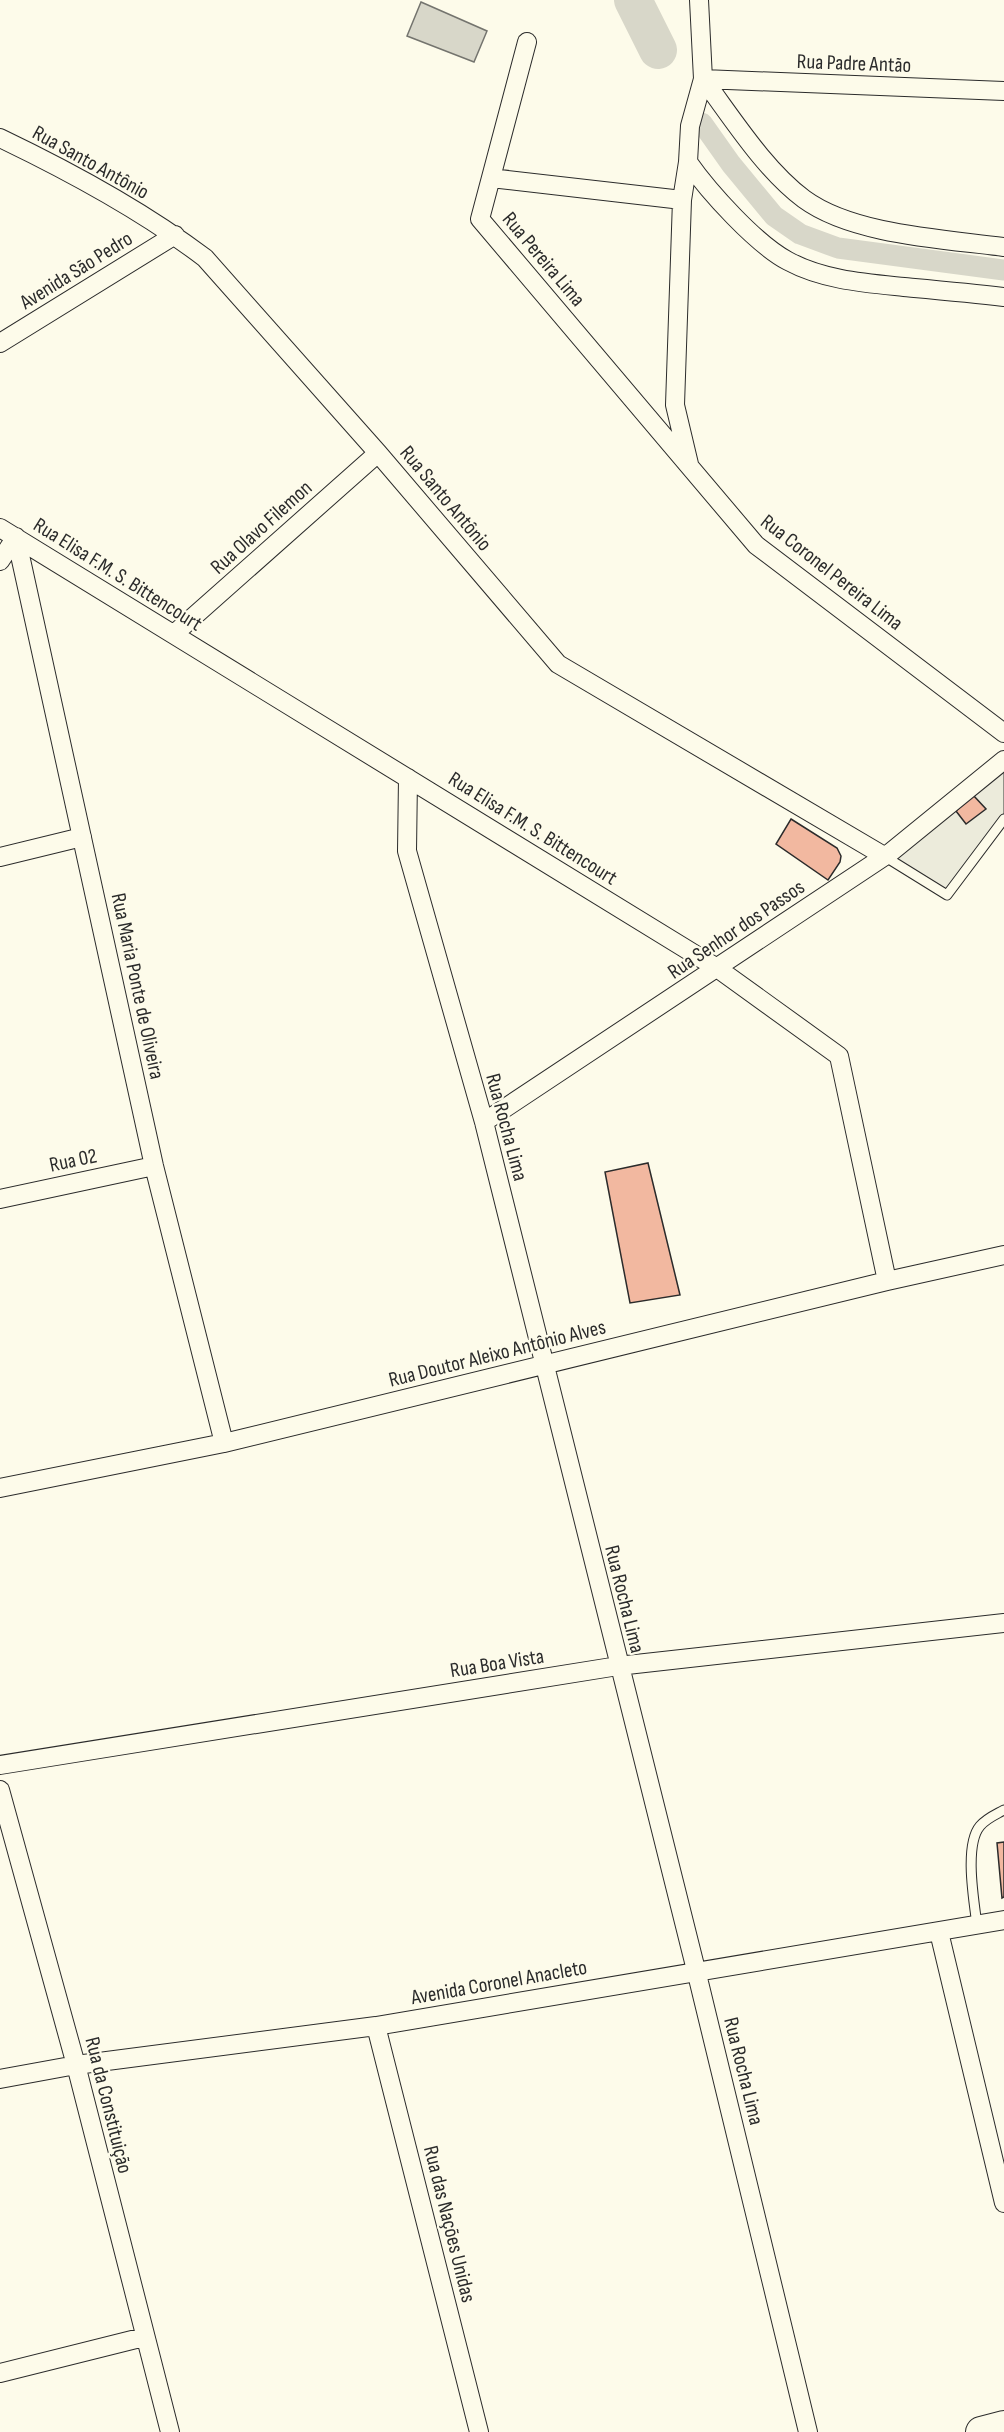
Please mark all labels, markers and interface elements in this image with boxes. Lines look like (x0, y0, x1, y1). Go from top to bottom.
street label: Rua Padre Antão (796, 49, 912, 78)
street label: Rua Santo Antônio (28, 120, 153, 205)
street label: Rua Pereira Lima (497, 207, 590, 312)
street label: Avenida São Pedro (15, 226, 137, 315)
street label: Rua Santo Antônio (394, 441, 497, 556)
street label: Rua Olavo Filemon (205, 475, 317, 579)
street label: Rua Coronel Pereira Lima (756, 509, 908, 636)
street label: Rua Elisa F.M. S. Bittencourt (29, 512, 207, 636)
street label: Rua Elisa F.M. S. Bittencourt (444, 766, 622, 890)
street label: Rua Senhor dos Passos (663, 874, 809, 984)
street label: Rua Maria Ponte de Oliveira (106, 891, 169, 1082)
street label: Rua Rocha Lima (480, 1071, 533, 1184)
street label: Rua 02 (47, 1143, 99, 1178)
street label: Rua Doutor Aleixo Antônio Alves (386, 1314, 608, 1393)
street label: Rua Rocha Lima (599, 1543, 650, 1656)
street label: Rua Boa Vista (448, 1644, 546, 1683)
street label: Avenida Coronel Anacleto (408, 1955, 589, 2010)
street label: Rua Rocha Lima (718, 2015, 769, 2128)
street label: Rua da Constituição (79, 2034, 138, 2176)
street label: Rua das Nações Unidas (418, 2143, 481, 2305)

